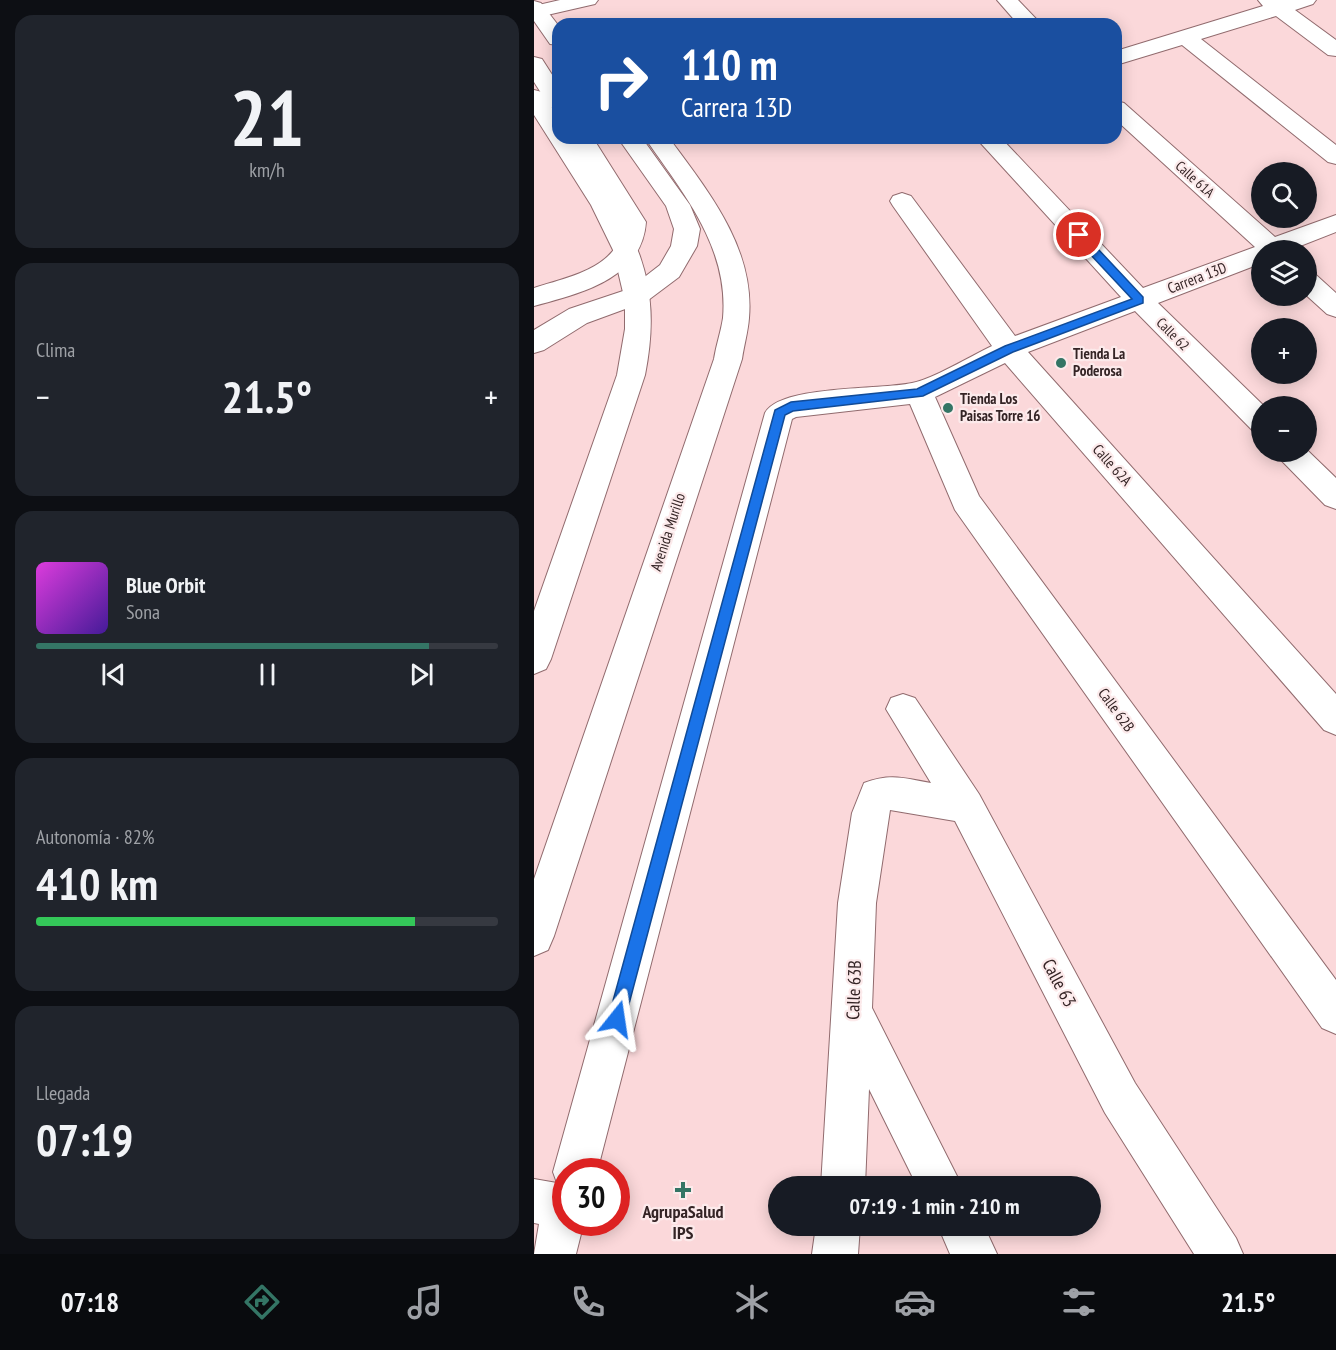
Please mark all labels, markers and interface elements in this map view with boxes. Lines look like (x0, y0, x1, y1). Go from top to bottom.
text: 110 m (681, 37, 778, 92)
icon: right (582, 42, 660, 120)
text: 21 (230, 67, 304, 168)
text: Carrera 13D (681, 90, 792, 124)
text: km/h (249, 157, 285, 183)
street label: Calle 61A (1172, 157, 1219, 201)
map controls (1251, 162, 1317, 462)
button: search (1251, 162, 1317, 228)
pin (1053, 209, 1104, 260)
icon: arrive (1062, 218, 1095, 251)
button: layers (1251, 240, 1317, 306)
street label: Carrera 13D (1165, 258, 1229, 297)
street label: Calle 62 (1153, 314, 1193, 354)
button: + (1251, 318, 1317, 384)
text: Clima (36, 337, 75, 363)
place label: Tienda La Poderosa (1073, 344, 1125, 380)
marker: Tienda La Poderosa (1054, 356, 1068, 370)
text: 21.5° (222, 367, 312, 425)
text: − (36, 375, 50, 418)
text: + (484, 375, 498, 418)
place label: Tienda Los Paisas Torre 16 (960, 389, 1041, 425)
button: − (1251, 396, 1317, 462)
marker: Tienda Los Paisas Torre 16 (941, 401, 955, 415)
street label: Calle 62A (1089, 440, 1137, 490)
street label: Avenida Murillo (646, 490, 689, 573)
text: Blue Orbit (126, 571, 205, 599)
text: Sona (126, 599, 160, 625)
icon: previous (97, 658, 130, 691)
icon: pause (251, 658, 284, 691)
icon: next (405, 658, 438, 691)
street label: Calle 62B (1094, 684, 1139, 735)
text: Autonomía · 82% (36, 824, 154, 850)
text: 410 km (36, 854, 158, 912)
street label: Calle 63 (1037, 955, 1082, 1011)
street label: Calle 63B (841, 960, 866, 1020)
position arrow (585, 987, 649, 1051)
text: Llegada (36, 1080, 90, 1106)
text: 07:19 (36, 1110, 133, 1168)
speed limit sign: 30 (552, 1158, 630, 1236)
marker: AgrupaSalud IPS (674, 1181, 692, 1199)
text: 07:19 · 1 min · 210 m (849, 1192, 1020, 1220)
place label: AgrupaSalud IPS (641, 1200, 724, 1244)
icon: directions (241, 1281, 283, 1323)
icon: music (404, 1281, 446, 1323)
icon: phone (567, 1281, 609, 1323)
icon: climate (731, 1281, 773, 1323)
icon: car (894, 1281, 936, 1323)
icon: filters (1058, 1281, 1100, 1323)
text: 07:18 (61, 1285, 119, 1319)
text: 21.5° (1221, 1285, 1275, 1319)

